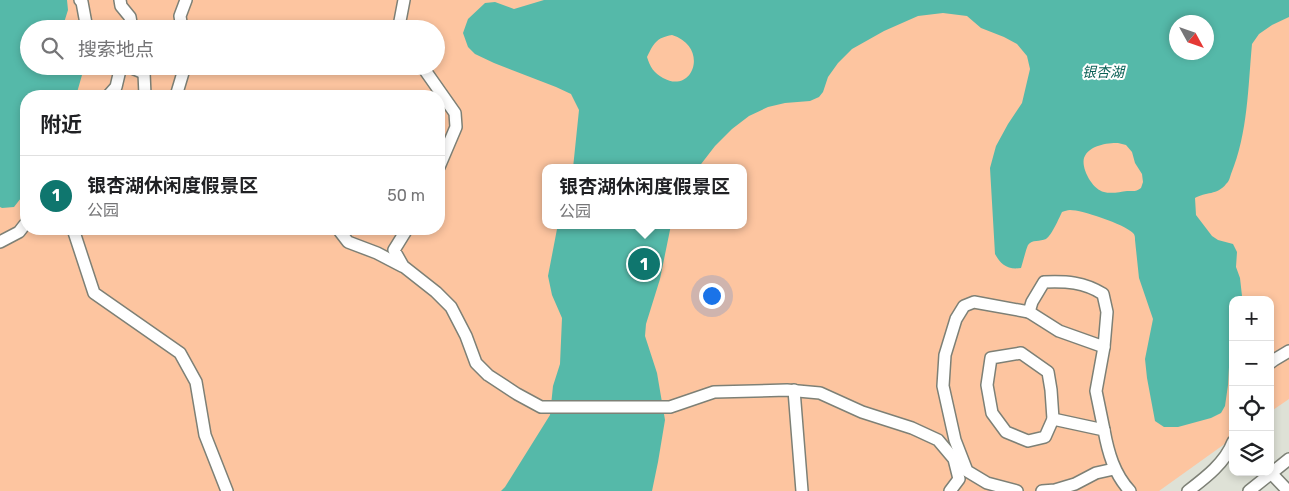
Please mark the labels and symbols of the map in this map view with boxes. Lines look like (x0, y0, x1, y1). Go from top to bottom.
north arrow (1169, 15, 1214, 60)
water label: 银杏湖 (1082, 64, 1126, 81)
pin: 1 (628, 245, 660, 283)
your location (699, 283, 725, 309)

